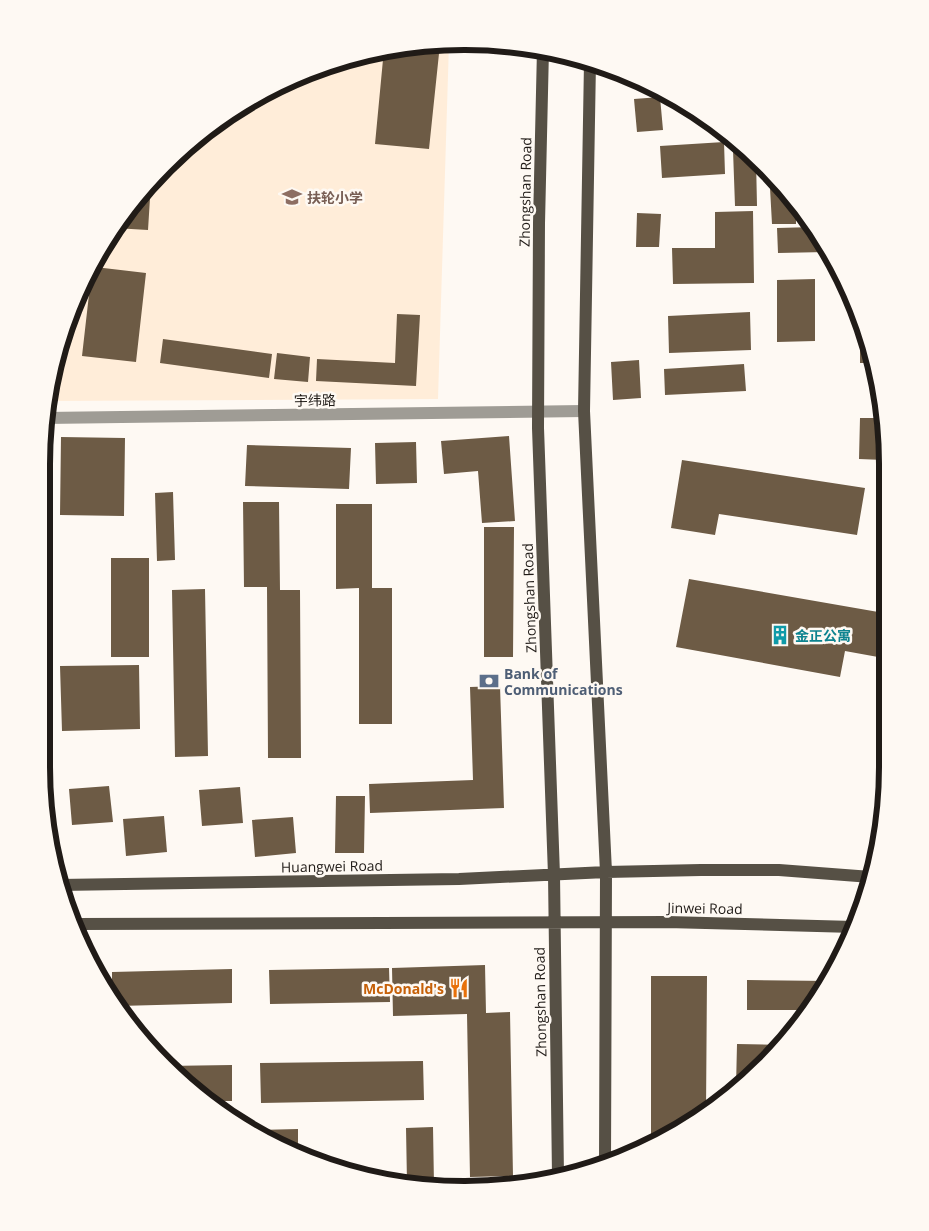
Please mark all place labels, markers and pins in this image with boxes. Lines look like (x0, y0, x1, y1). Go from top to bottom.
school or university icon: 扶轮小学 (281, 186, 303, 208)
place label: 扶轮小学 (307, 188, 363, 207)
building icon: 金正公寓 (769, 624, 791, 646)
place label: 金正公寓 (795, 626, 851, 645)
place label: Bank of Communications (504, 664, 623, 699)
bank icon: Bank of Communications (478, 670, 500, 692)
restaurant icon: McDonald's (448, 977, 470, 999)
place label: McDonald's (363, 979, 444, 998)

